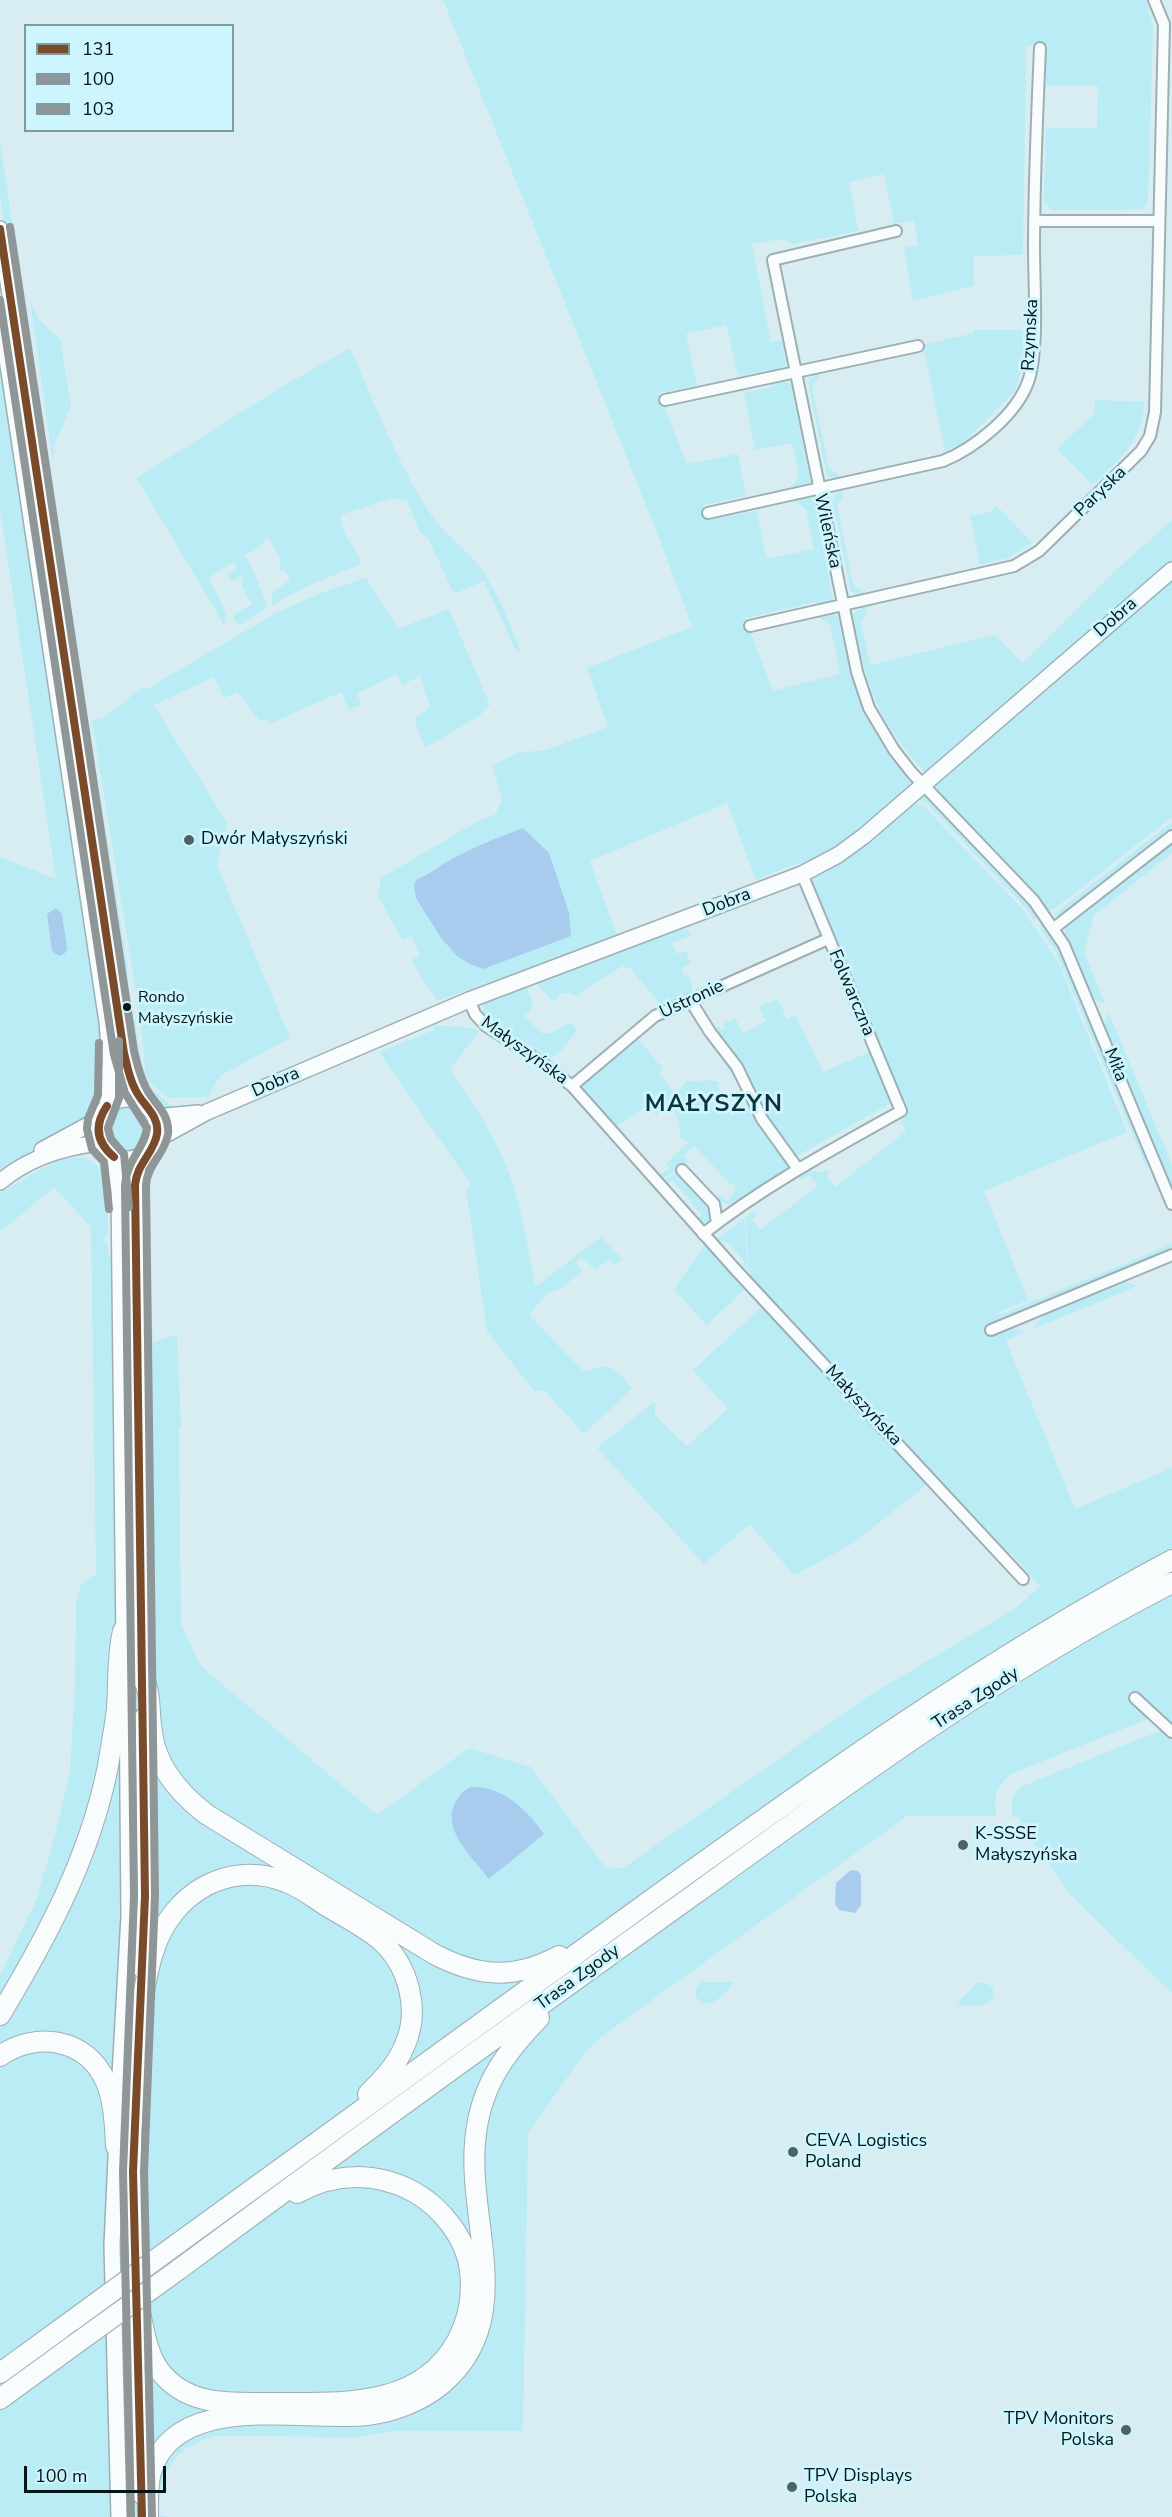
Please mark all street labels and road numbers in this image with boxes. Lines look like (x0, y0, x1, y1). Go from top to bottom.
street label: Rzymska (1018, 298, 1044, 372)
street label: Paryska (1071, 462, 1131, 522)
street label: Wileńska (809, 492, 845, 570)
street label: Dobra (1090, 594, 1142, 642)
street label: Dobra (700, 884, 754, 922)
street label: Folwarczna (823, 946, 879, 1040)
street label: Ustronie (656, 976, 728, 1024)
street label: Małyszyńska (476, 1012, 572, 1090)
street label: Miła (1099, 1045, 1131, 1085)
street label: Dobra (249, 1063, 303, 1103)
street label: Małyszyńska (820, 1361, 906, 1451)
street label: Trasa Zgody (929, 1663, 1023, 1735)
street label: Trasa Zgody (532, 1940, 624, 2016)

